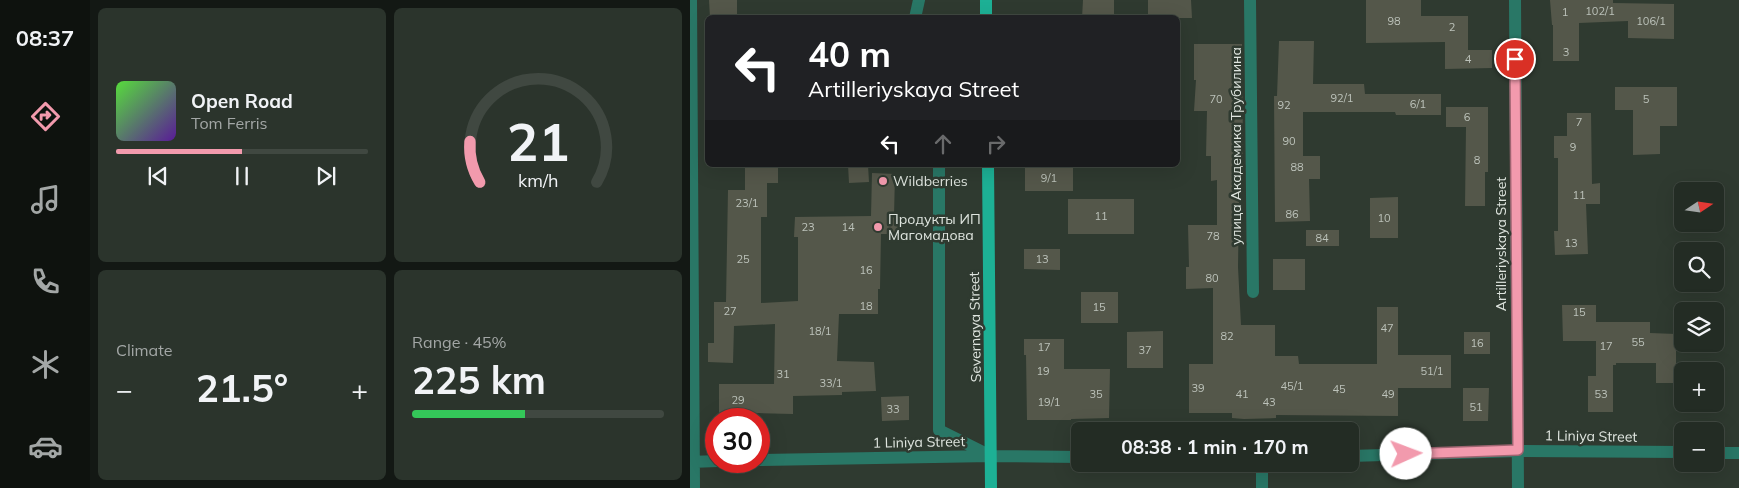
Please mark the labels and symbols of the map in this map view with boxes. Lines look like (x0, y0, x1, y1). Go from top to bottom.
house number: 102/1 (1585, 4, 1615, 18)
house number: 1 (1562, 5, 1568, 19)
house number: 98 (1387, 14, 1401, 28)
house number: 106/1 (1636, 14, 1666, 28)
house number: 2 (1449, 20, 1456, 34)
pin (1494, 38, 1536, 80)
house number: 3 (1563, 45, 1569, 59)
street label: улица Академика Трубилина (1227, 47, 1245, 245)
house number: 4 (1465, 52, 1472, 66)
house number: 92/1 (1331, 91, 1353, 105)
house number: 70 (1209, 92, 1223, 106)
house number: 5 (1643, 92, 1650, 106)
house number: 6/1 (1410, 97, 1426, 111)
house number: 92 (1277, 98, 1291, 112)
house number: 6 (1464, 110, 1471, 124)
house number: 7 (1576, 115, 1582, 129)
house number: 90 (1282, 134, 1296, 148)
house number: 9 (1570, 140, 1576, 154)
house number: 8 (1474, 153, 1481, 167)
house number: 88 (1290, 160, 1304, 174)
house number: 9/1 (1041, 171, 1057, 185)
place label: Wildberries (893, 172, 968, 190)
marker: Wildberries (877, 175, 889, 187)
street label: Artilleriyskaya Street (1492, 177, 1510, 311)
north arrow (1674, 182, 1724, 232)
house number: 11 (1572, 188, 1586, 202)
house number: 23/1 (736, 196, 758, 210)
house number: 86 (1285, 207, 1299, 221)
house number: 11 (1094, 209, 1108, 223)
place label: Продукты ИП Магомадова (888, 210, 981, 244)
house number: 10 (1377, 211, 1391, 225)
house number: 23 (801, 220, 815, 234)
house number: 14 (841, 220, 855, 234)
marker: Продукты ИП Магомадова (872, 221, 884, 233)
house number: 78 (1206, 229, 1220, 243)
house number: 84 (1315, 231, 1329, 245)
house number: 13 (1564, 236, 1578, 250)
house number: 25 (736, 252, 750, 266)
house number: 13 (1035, 252, 1049, 266)
house number: 16 (859, 263, 873, 277)
street label: Severnaya Street (965, 271, 985, 383)
house number: 80 (1205, 271, 1219, 285)
house number: 18 (859, 299, 873, 313)
house number: 15 (1092, 300, 1106, 314)
house number: 27 (723, 304, 737, 318)
house number: 15 (1572, 305, 1586, 319)
house number: 47 (1380, 321, 1394, 335)
house number: 18/1 (809, 324, 831, 338)
house number: 82 (1220, 329, 1234, 343)
house number: 55 (1631, 335, 1645, 349)
house number: 16 (1470, 336, 1484, 350)
house number: 17 (1599, 339, 1613, 353)
house number: 17 (1037, 340, 1051, 354)
house number: 37 (1138, 343, 1152, 357)
house number: 19 (1036, 364, 1050, 378)
house number: 51/1 (1421, 364, 1443, 378)
house number: 31 (776, 367, 790, 381)
house number: 33/1 (820, 376, 842, 390)
house number: 45/1 (1281, 379, 1303, 393)
house number: 39 (1191, 381, 1205, 395)
house number: 45 (1332, 382, 1346, 396)
house number: 35 (1089, 387, 1103, 401)
house number: 41 (1235, 387, 1249, 401)
house number: 49 (1381, 387, 1395, 401)
house number: 53 (1594, 387, 1608, 401)
house number: 29 (731, 393, 745, 407)
house number: 19/1 (1038, 395, 1060, 409)
house number: 43 (1262, 395, 1276, 409)
house number: 51 (1469, 400, 1483, 414)
house number: 33 (886, 402, 900, 416)
speed limit sign: 30 (705, 408, 770, 473)
street label: 1 Liniya Street (1545, 426, 1638, 446)
position arrow (1379, 427, 1431, 479)
street label: 1 Liniya Street (873, 432, 966, 452)

